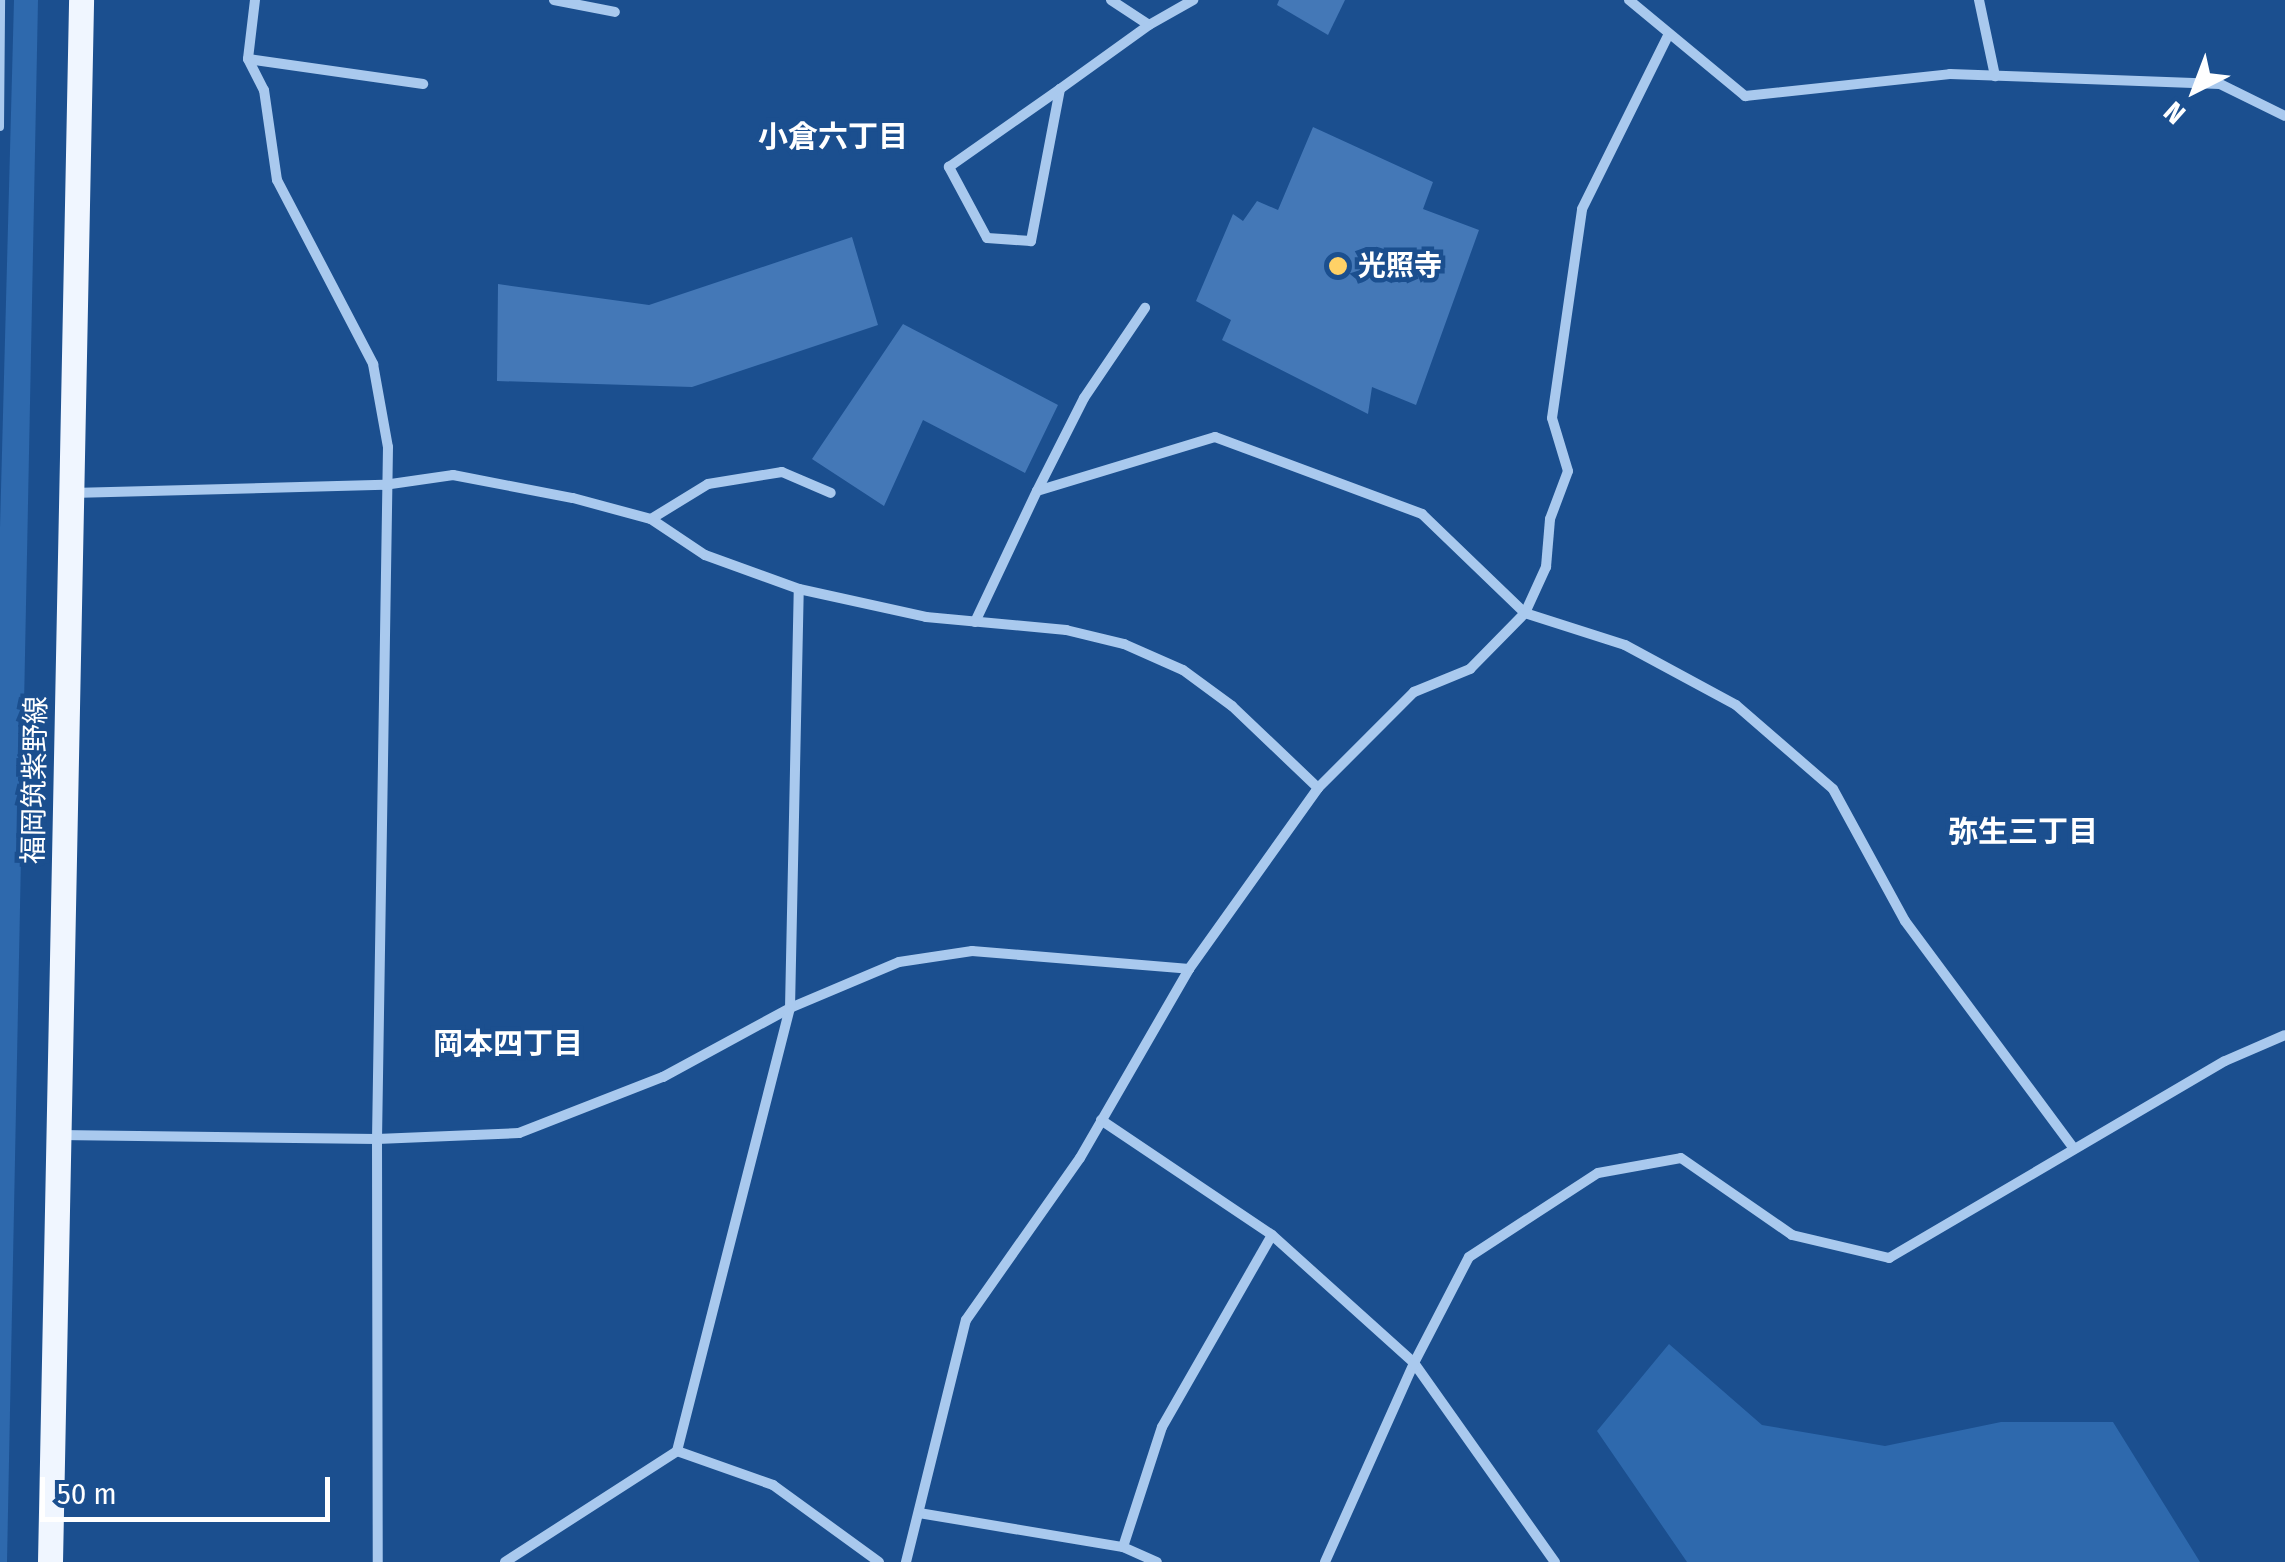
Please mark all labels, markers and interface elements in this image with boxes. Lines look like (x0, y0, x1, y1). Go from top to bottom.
north arrow (2145, 40, 2245, 140)
text: N (2157, 95, 2192, 131)
district label: 小倉六丁目 (758, 119, 908, 155)
place label: 光照寺 (1358, 249, 1442, 283)
marker: 光照寺 (1327, 255, 1349, 277)
street label: 福岡筑紫野線 (17, 696, 53, 864)
district label: 弥生三丁目 (1948, 814, 2098, 850)
district label: 岡本四丁目 (433, 1026, 583, 1062)
scale bar (45, 1457, 335, 1519)
text: 50 m (57, 1476, 117, 1512)

